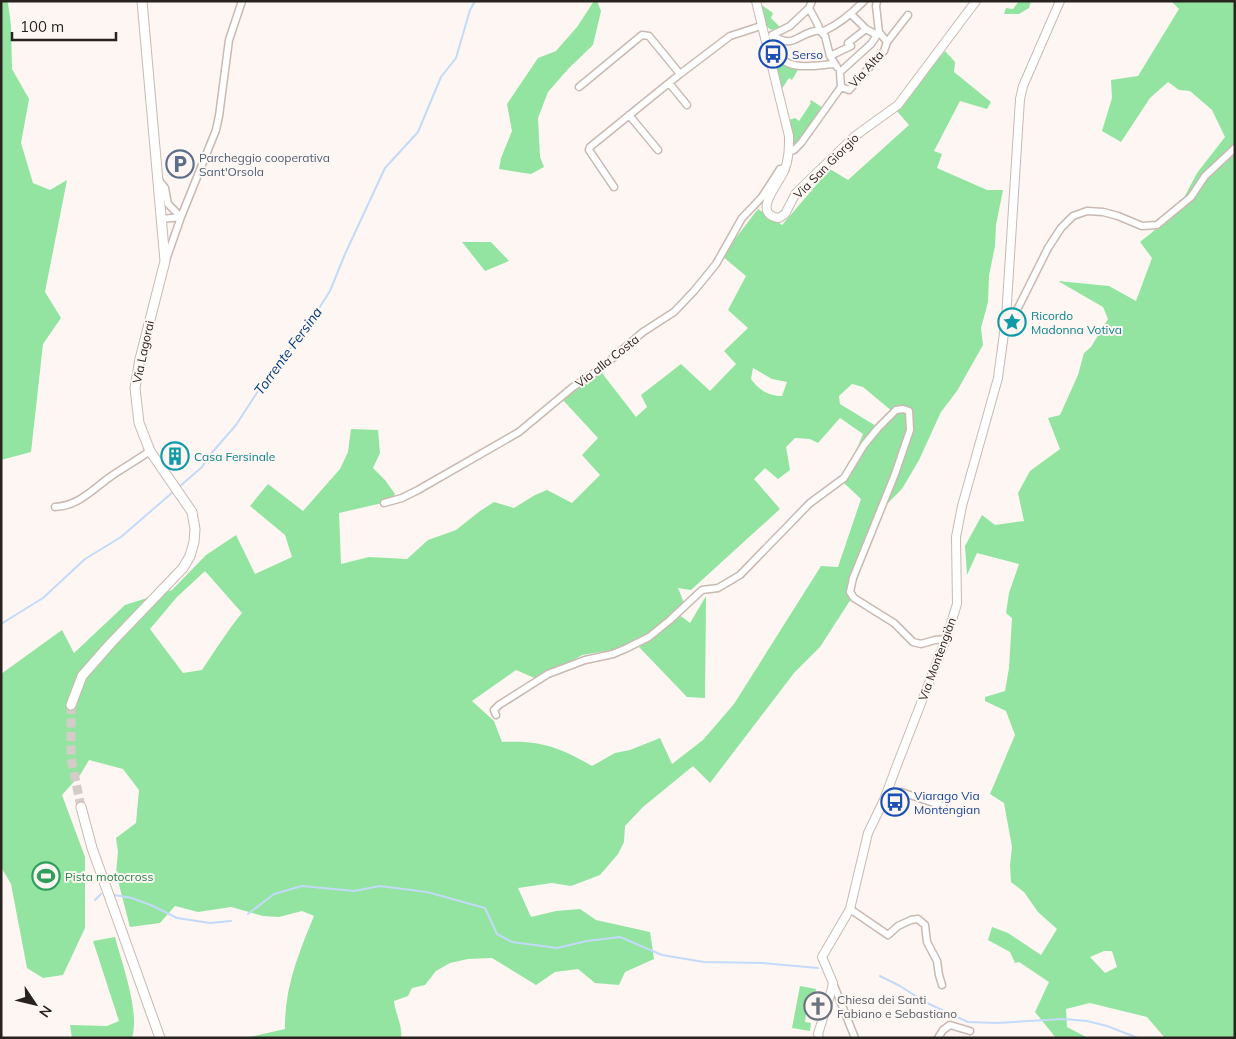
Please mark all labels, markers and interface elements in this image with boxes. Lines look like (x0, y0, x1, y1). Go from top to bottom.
scale bar (12, 10, 116, 42)
text: 100 m (20, 17, 64, 36)
bus stop icon: Serso (758, 39, 788, 69)
place label: Serso (792, 47, 823, 62)
street label: Via Alta (845, 47, 887, 91)
street label: Via San Giorgio (790, 130, 862, 202)
parking icon: Parcheggio cooperativa Sant'Orsola (165, 149, 195, 179)
place label: Parcheggio cooperativa Sant'Orsola (199, 150, 330, 179)
water label: Torrente Fersina (250, 303, 326, 399)
place icon: Ricordo Madonna Votiva (997, 307, 1027, 337)
place label: Ricordo Madonna Votiva (1031, 308, 1122, 337)
street label: Via Lagorai (129, 319, 157, 385)
street label: Via alla Costa (572, 331, 642, 391)
building icon: Casa Fersinale (160, 441, 190, 471)
place label: Casa Fersinale (194, 449, 275, 464)
street label: Via Montengiàn (915, 615, 959, 703)
bus stop icon: Viarago Via Montengian (880, 787, 910, 817)
place label: Viarago Via Montengian (914, 788, 980, 817)
sports icon: Pista motocross (31, 861, 61, 891)
place label: Pista motocross (65, 869, 153, 884)
north arrow (10, 979, 60, 1029)
church icon: Chiesa dei Santi Fabiano e Sebastiano (803, 991, 833, 1021)
place label: Chiesa dei Santi Fabiano e Sebastiano (837, 992, 957, 1021)
text: N (35, 1002, 56, 1021)

